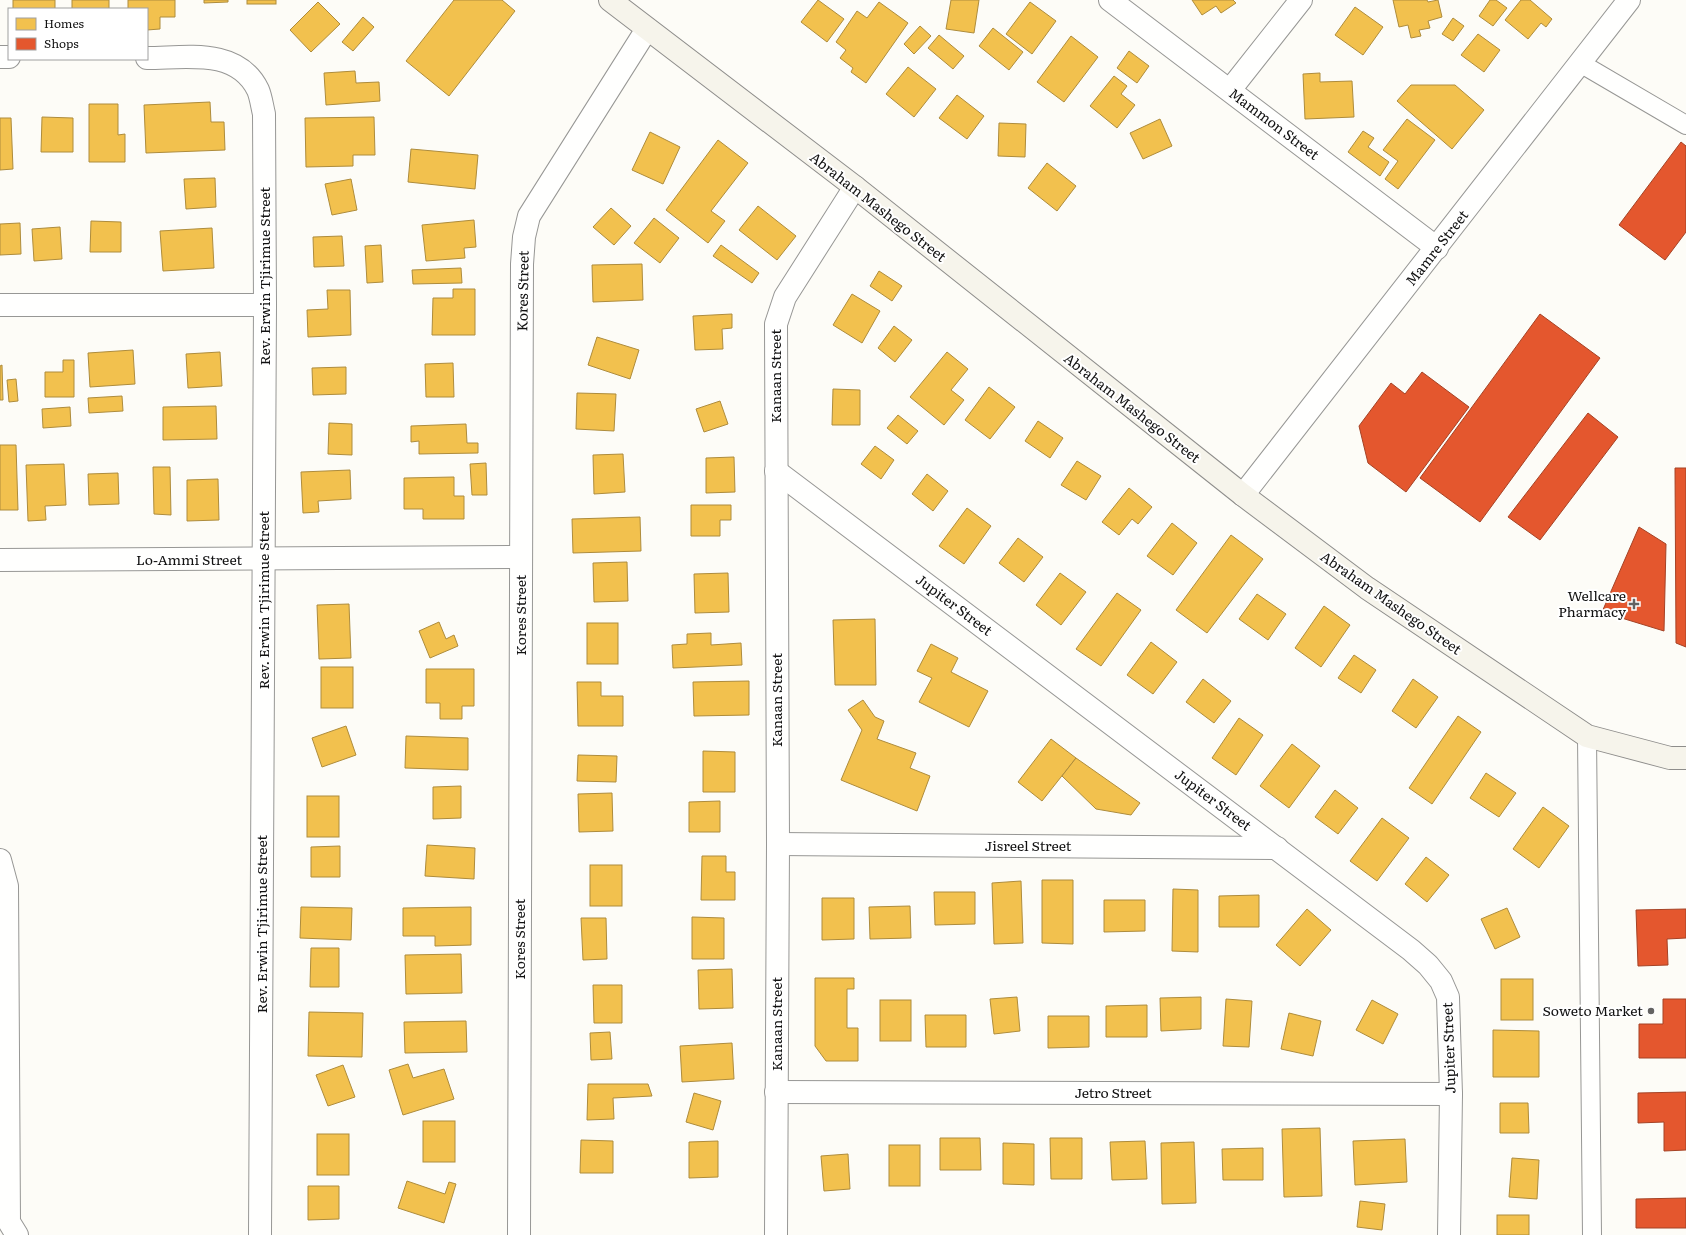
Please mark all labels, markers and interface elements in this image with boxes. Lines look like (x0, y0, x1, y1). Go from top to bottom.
legend (8, 8, 148, 60)
text: Homes (44, 14, 84, 32)
text: Shops (44, 34, 79, 52)
street label: Mammon Street (1225, 83, 1324, 164)
street label: Abraham Mashego Street (806, 147, 951, 266)
street label: Rev. Erwin Tjirimue Street (254, 186, 274, 365)
street label: Mamre Street (1400, 205, 1472, 289)
street label: Kores Street (511, 250, 533, 332)
street label: Kanaan Street (765, 329, 785, 423)
street label: Abraham Mashego Street (1060, 348, 1205, 467)
street label: Rev. Erwin Tjirimue Street (253, 510, 273, 689)
street label: Abraham Mashego Street (1317, 546, 1466, 659)
street label: Lo-Ammi Street (136, 549, 242, 569)
street label: Jupiter Street (912, 569, 997, 640)
street label: Kores Street (510, 574, 530, 656)
place label: Wellcare Pharmacy (1558, 585, 1627, 621)
marker: Wellcare Pharmacy (1629, 599, 1639, 609)
street label: Kanaan Street (766, 653, 786, 747)
street label: Jupiter Street (1171, 764, 1256, 835)
street label: Rev. Erwin Tjirimue Street (251, 834, 271, 1013)
street label: Jisreel Street (984, 835, 1072, 855)
street label: Kores Street (509, 898, 529, 980)
street label: Kanaan Street (766, 977, 786, 1071)
place label: Soweto Market (1542, 1000, 1643, 1020)
street label: Jupiter Street (1436, 1002, 1460, 1094)
marker: Soweto Market (1646, 1006, 1656, 1016)
street label: Jetro Street (1074, 1082, 1152, 1102)

